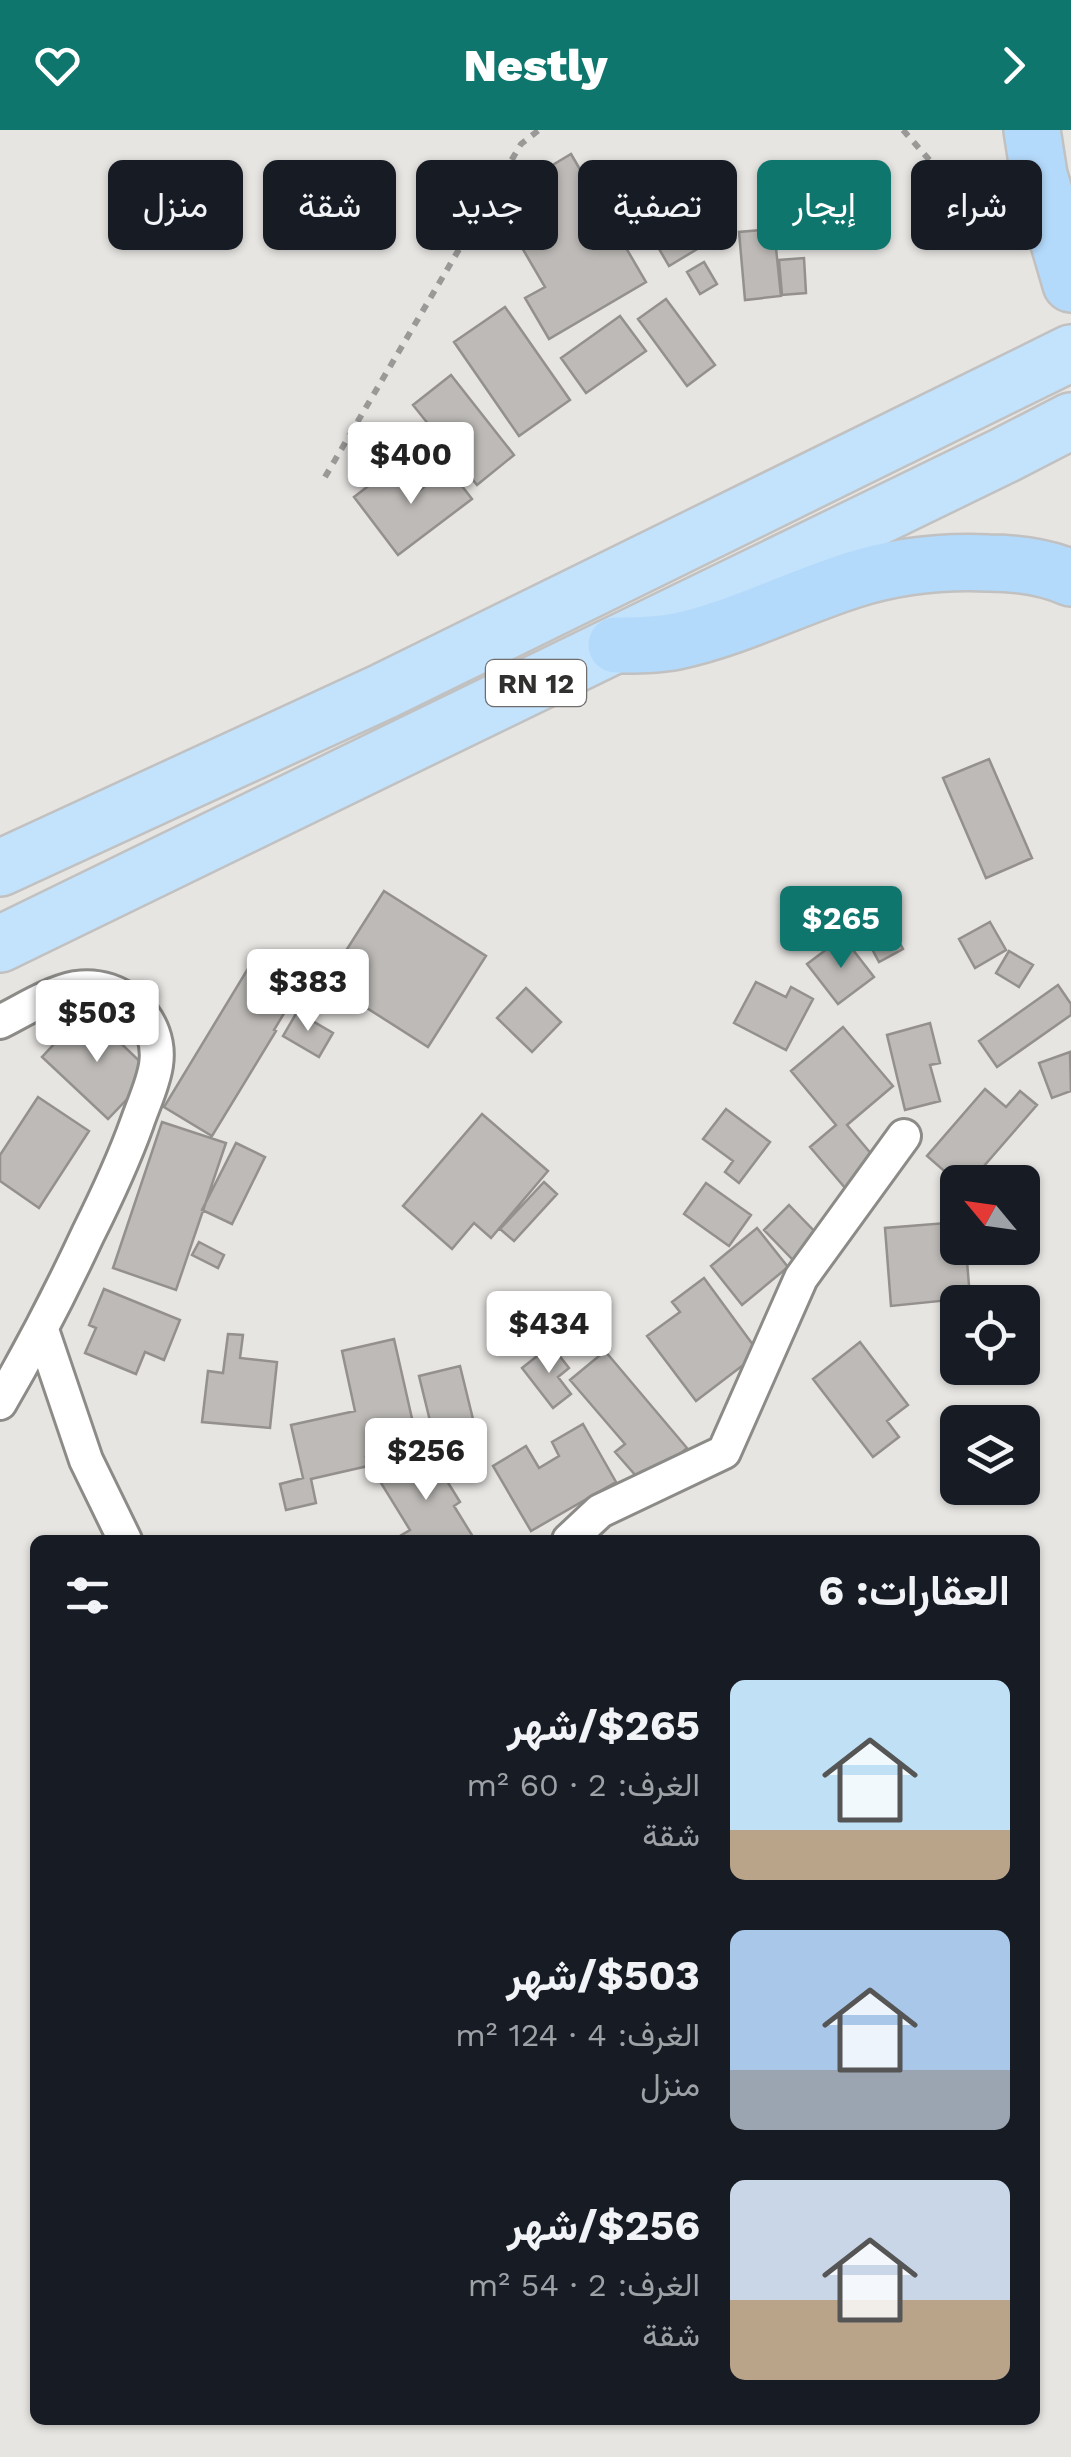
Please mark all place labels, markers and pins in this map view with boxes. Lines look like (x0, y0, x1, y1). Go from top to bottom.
pin: $400 (352, 422, 470, 507)
pin: $265 (782, 886, 900, 971)
pin: $383 (249, 949, 367, 1034)
pin: $503 (38, 980, 156, 1065)
pin: $434 (490, 1291, 608, 1376)
pin: $256 (367, 1418, 485, 1503)

